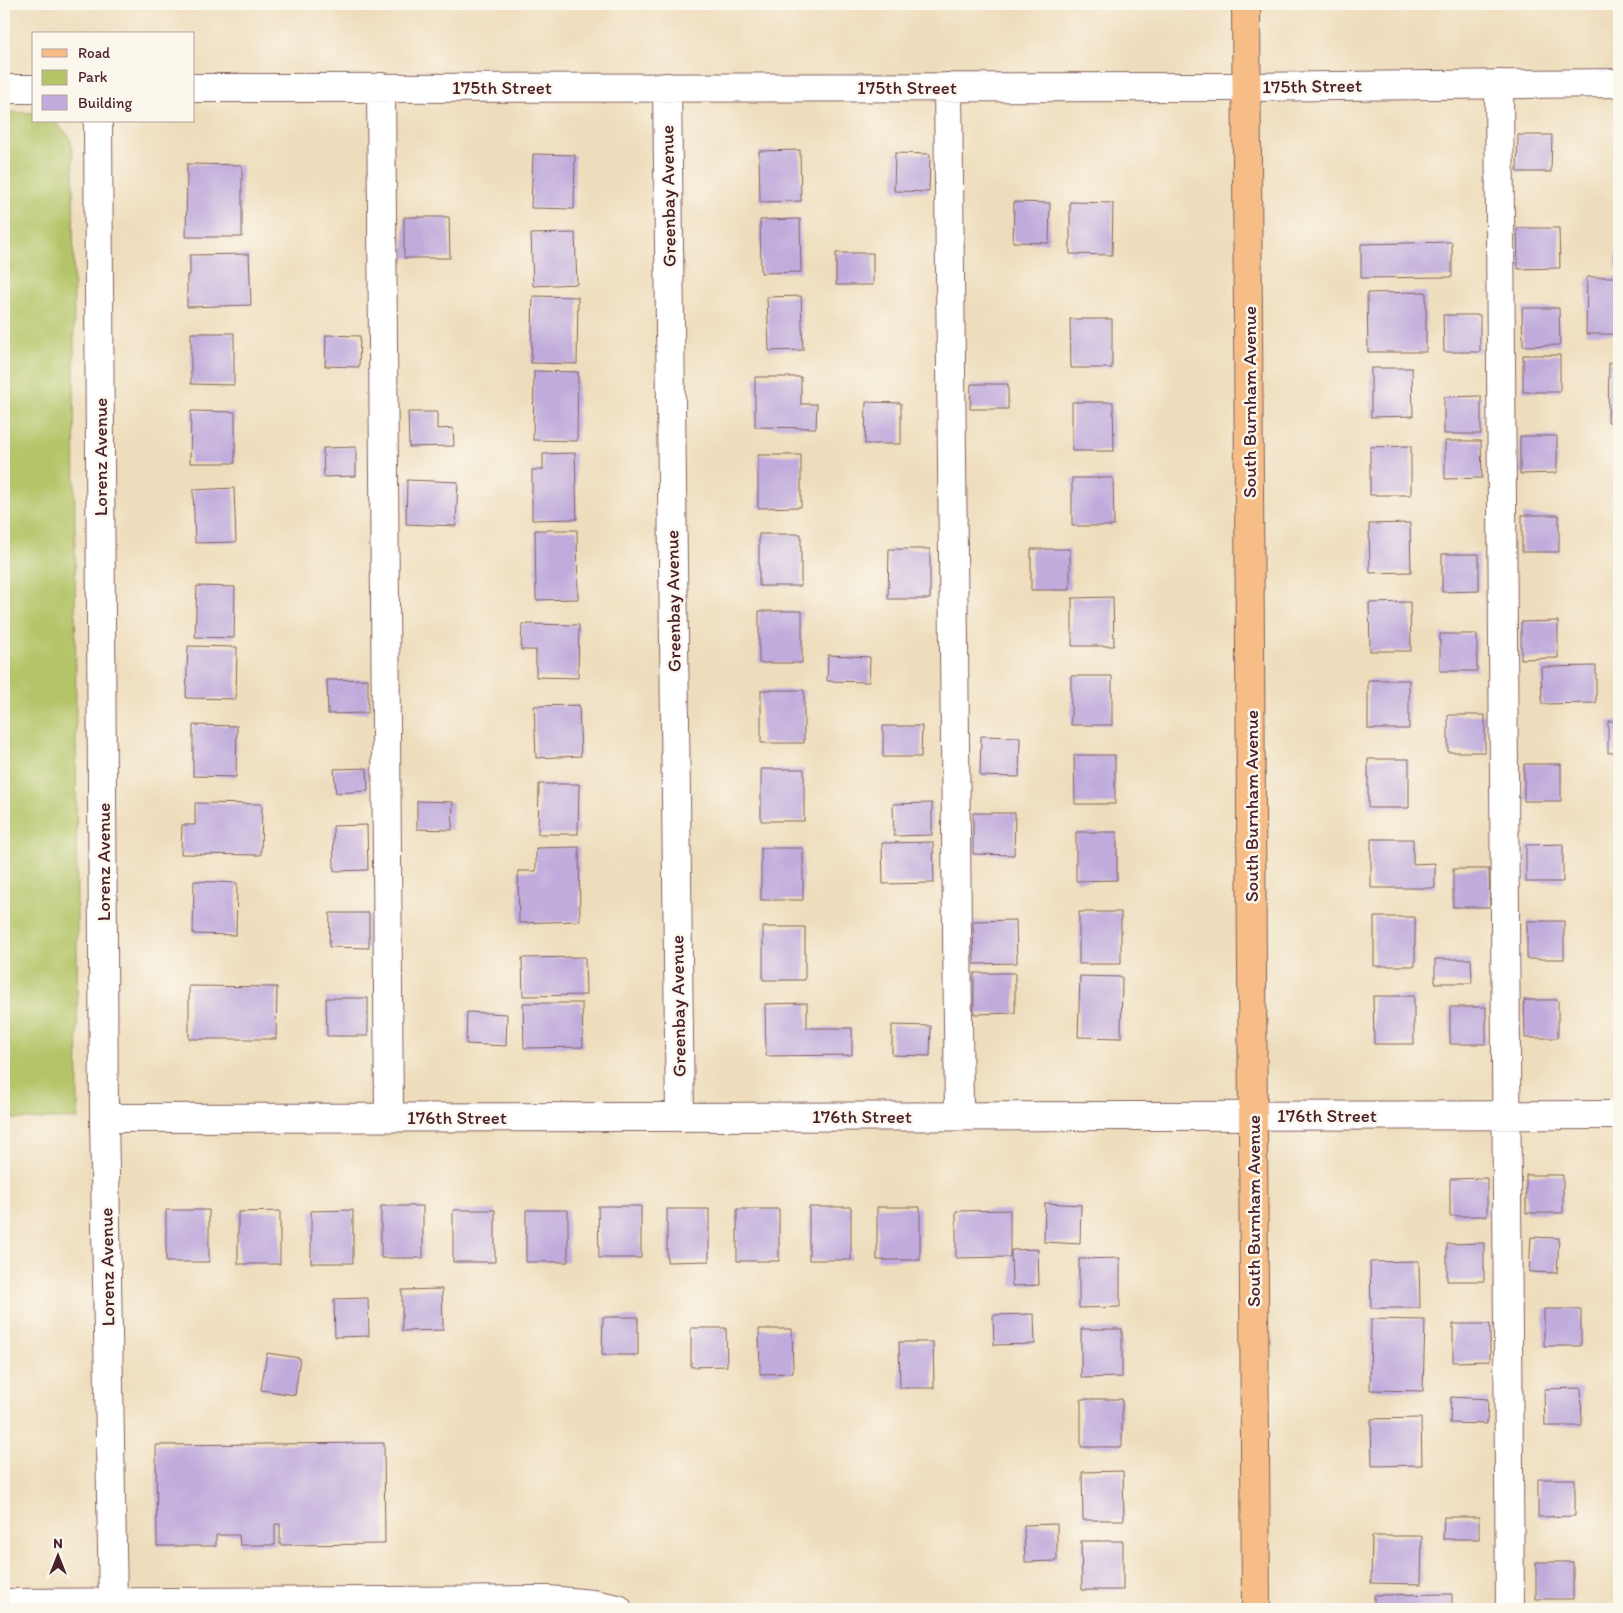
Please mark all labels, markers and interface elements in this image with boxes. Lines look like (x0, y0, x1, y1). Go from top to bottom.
legend (32, 32, 195, 122)
text: Road (78, 44, 111, 62)
text: Park (78, 68, 108, 86)
street label: 175th Street (1262, 74, 1362, 98)
street label: 175th Street (452, 76, 552, 99)
street label: 175th Street (857, 76, 957, 99)
text: Building (78, 94, 132, 112)
street label: Greenbay Avenue (655, 125, 681, 267)
street label: South Burnham Avenue (1238, 306, 1261, 498)
street label: Lorenz Avenue (89, 398, 112, 516)
street label: Greenbay Avenue (660, 530, 686, 672)
street label: South Burnham Avenue (1240, 710, 1263, 902)
street label: Lorenz Avenue (92, 803, 115, 921)
street label: Greenbay Avenue (665, 935, 691, 1077)
street label: 176th Street (1277, 1104, 1377, 1127)
street label: 176th Street (812, 1105, 912, 1128)
street label: 176th Street (407, 1106, 507, 1129)
street label: South Burnham Avenue (1242, 1115, 1265, 1307)
street label: Lorenz Avenue (94, 1207, 120, 1327)
north arrow (32, 1530, 82, 1580)
text: N (53, 1535, 63, 1552)

